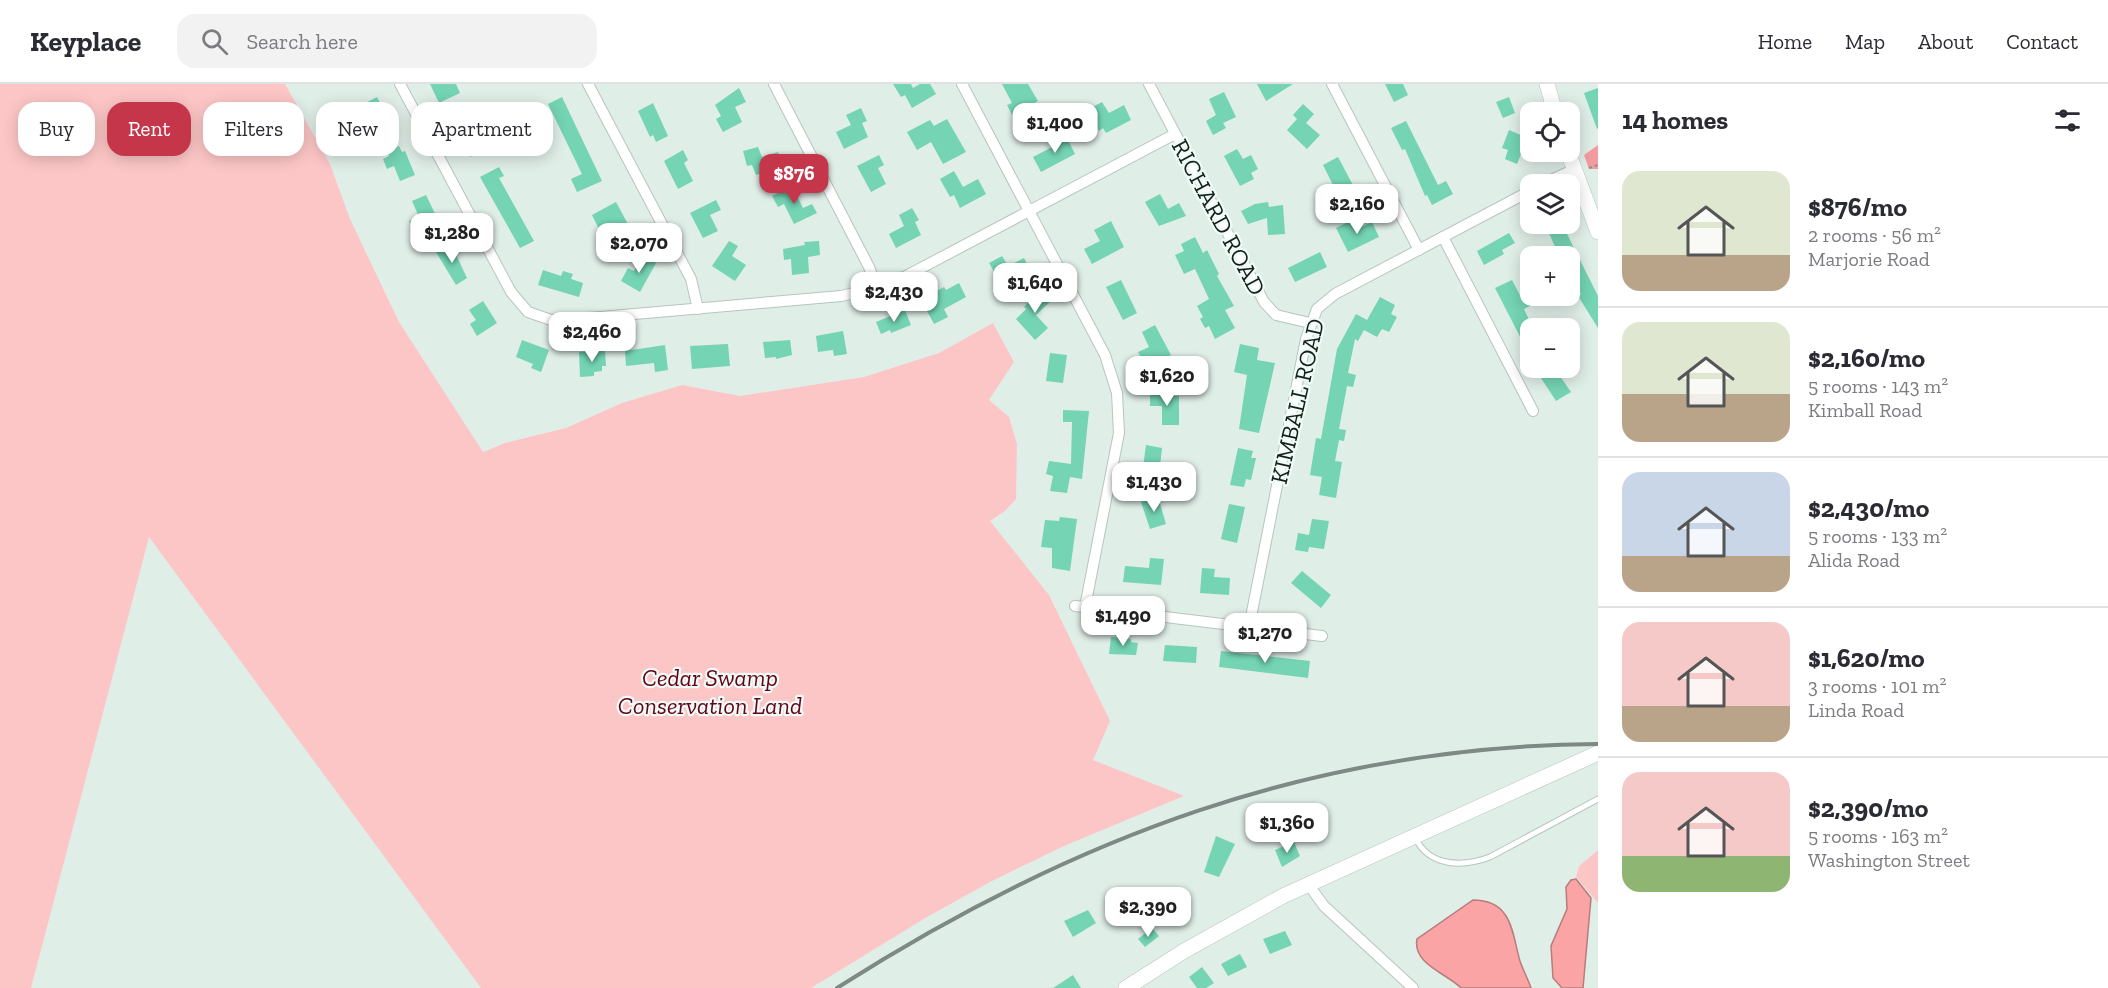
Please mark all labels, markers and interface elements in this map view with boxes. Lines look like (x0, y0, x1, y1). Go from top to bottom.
search box (177, 14, 597, 68)
text: Keyplace (30, 25, 141, 58)
icon: search (198, 25, 231, 58)
text: Search here (246, 28, 358, 55)
text: Home (1758, 29, 1812, 54)
text: Map (1845, 29, 1885, 54)
text: About (1918, 29, 1973, 54)
text: Contact (2006, 29, 2078, 54)
chip: Buy (18, 102, 95, 156)
chip: Rent (107, 102, 191, 156)
chip: Filters (203, 102, 304, 156)
chip: New (316, 102, 399, 156)
chip: Apartment (411, 102, 553, 156)
map controls (1520, 102, 1580, 378)
button: locate (1520, 102, 1580, 162)
pin: $1,400 (1006, 103, 1104, 154)
text: 14 homes (1622, 104, 1728, 136)
icon: filters (2051, 104, 2084, 137)
text: $1,400 (1027, 110, 1083, 134)
street label: RICHARD ROAD (1166, 134, 1272, 300)
pin: $876 (758, 154, 830, 205)
text: $876 (773, 161, 815, 185)
button: layers (1520, 174, 1580, 234)
pin: $2,160 (1308, 184, 1406, 235)
text: $2,160 (1329, 191, 1385, 215)
text: $876/mo (1808, 191, 1907, 223)
icon: home (1670, 195, 1742, 267)
pin: $1,280 (403, 213, 501, 264)
text: $1,280 (424, 220, 480, 244)
pin: $2,070 (590, 223, 688, 274)
text: 2 rooms · 56 m² (1808, 223, 1941, 247)
text: $2,070 (610, 230, 668, 254)
button: + (1520, 246, 1580, 306)
text: Marjorie Road (1808, 247, 1930, 271)
pin: $1,640 (986, 263, 1084, 314)
text: $1,640 (1007, 270, 1063, 294)
pin: $2,430 (845, 272, 943, 323)
text: $2,430 (865, 279, 923, 303)
pin: $2,460 (543, 312, 641, 363)
street label: KIMBALL ROAD (1264, 315, 1330, 487)
button: − (1520, 318, 1580, 378)
text: $2,460 (563, 319, 621, 343)
text: $2,160/mo (1808, 342, 1925, 374)
icon: home (1670, 346, 1742, 418)
pin: $1,620 (1118, 356, 1216, 407)
text: $1,620 (1139, 363, 1195, 387)
text: 5 rooms · 143 m² (1808, 374, 1948, 398)
text: Kimball Road (1808, 398, 1922, 422)
pin: $1,430 (1105, 462, 1203, 513)
text: $1,430 (1126, 469, 1182, 493)
text: $2,430/mo (1808, 492, 1929, 524)
icon: home (1670, 496, 1742, 568)
text: 5 rooms · 133 m² (1808, 524, 1947, 548)
text: Alida Road (1808, 548, 1900, 572)
pin: $1,490 (1074, 596, 1172, 647)
text: $1,490 (1095, 603, 1151, 627)
pin: $1,270 (1216, 613, 1314, 664)
text: $1,270 (1238, 620, 1292, 644)
text: $1,620/mo (1808, 642, 1925, 674)
icon: home (1670, 646, 1742, 718)
park label: Cedar Swamp Conservation Land (618, 663, 802, 720)
text: 3 rooms · 101 m² (1808, 674, 1946, 698)
text: Linda Road (1808, 698, 1904, 722)
text: $2,390/mo (1808, 792, 1928, 824)
icon: home (1670, 796, 1742, 868)
pin: $1,360 (1238, 803, 1336, 854)
text: $1,360 (1259, 810, 1315, 834)
text: 5 rooms · 163 m² (1808, 824, 1948, 848)
text: Washington Street (1808, 848, 1970, 872)
pin: $2,390 (1099, 887, 1197, 938)
text: $2,390 (1119, 894, 1177, 918)

